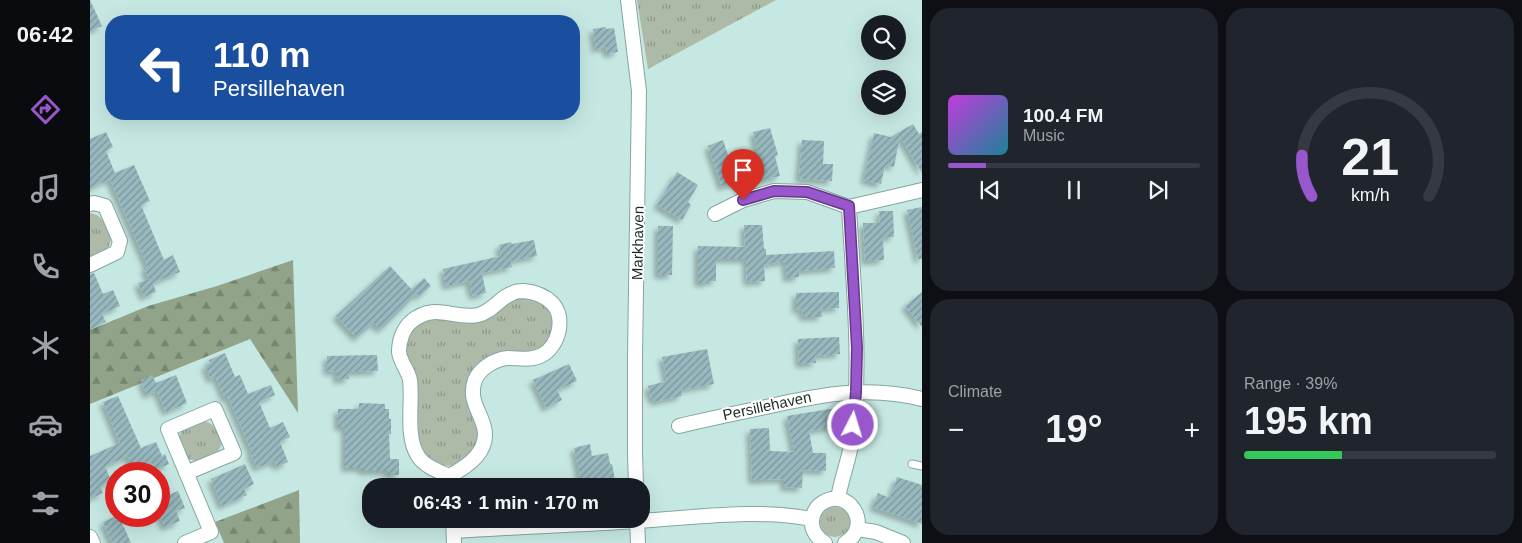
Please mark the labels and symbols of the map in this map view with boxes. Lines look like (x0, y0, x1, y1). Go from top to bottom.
pin (722, 149, 764, 200)
street label: Markhaven (628, 206, 647, 280)
street label: Persillehaven (721, 388, 813, 423)
position arrow (826, 398, 878, 450)
speed limit sign: 30 (105, 462, 170, 527)

